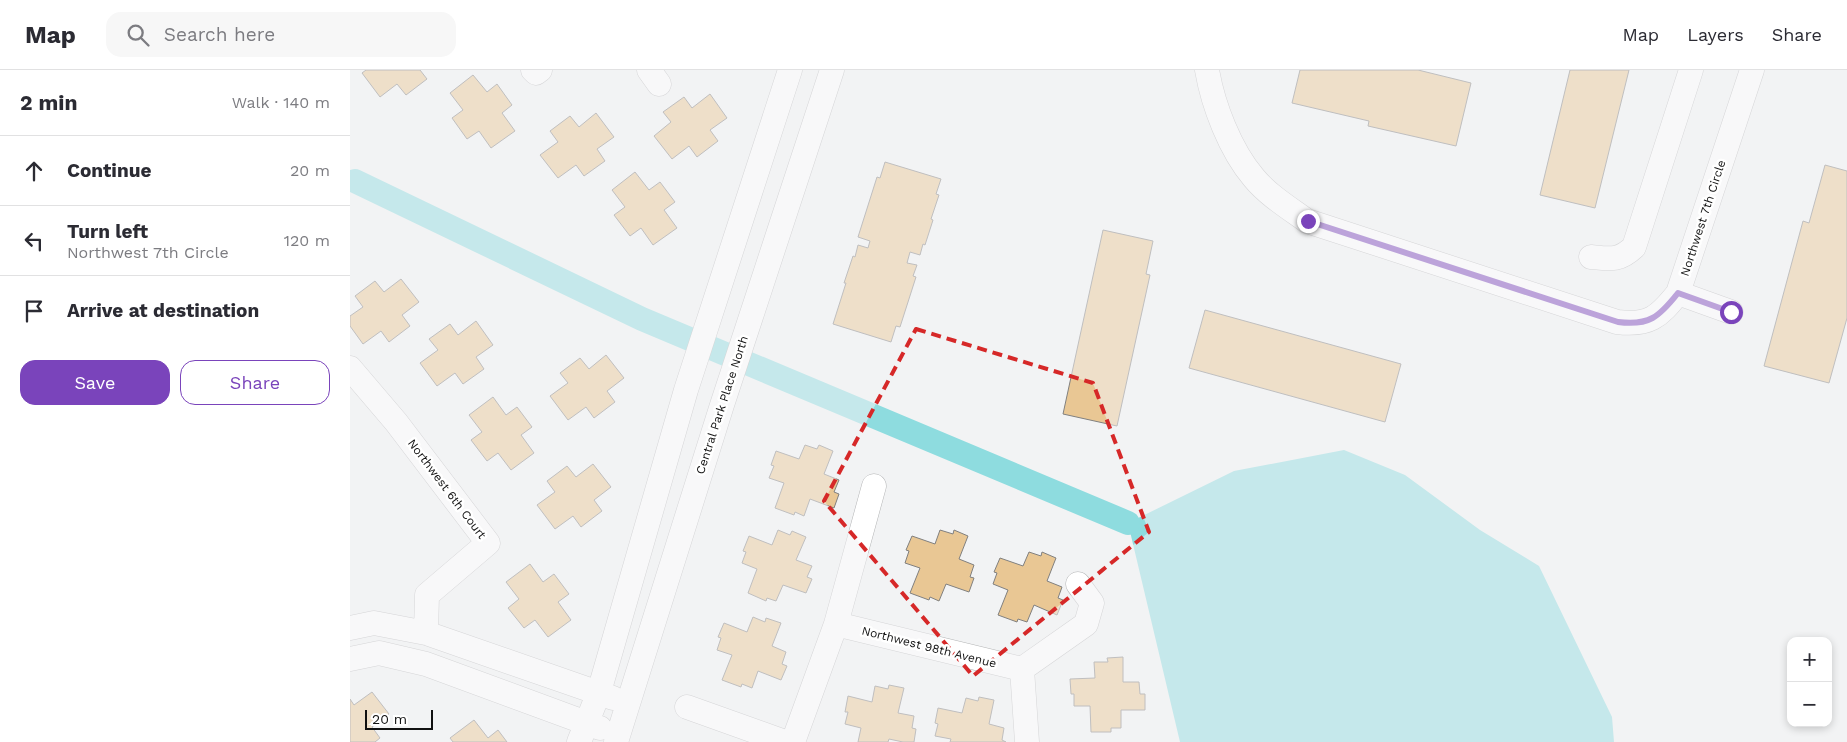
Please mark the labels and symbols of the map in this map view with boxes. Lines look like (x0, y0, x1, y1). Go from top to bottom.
street label: Northwest 7th Circle (1678, 158, 1728, 278)
route end (1297, 210, 1320, 233)
route start (1720, 301, 1743, 324)
street label: Central Park Place North (693, 334, 751, 476)
street label: Northwest 6th Court (405, 436, 489, 542)
street label: Northwest 98th Avenue (860, 623, 998, 671)
scale bar (365, 707, 432, 730)

